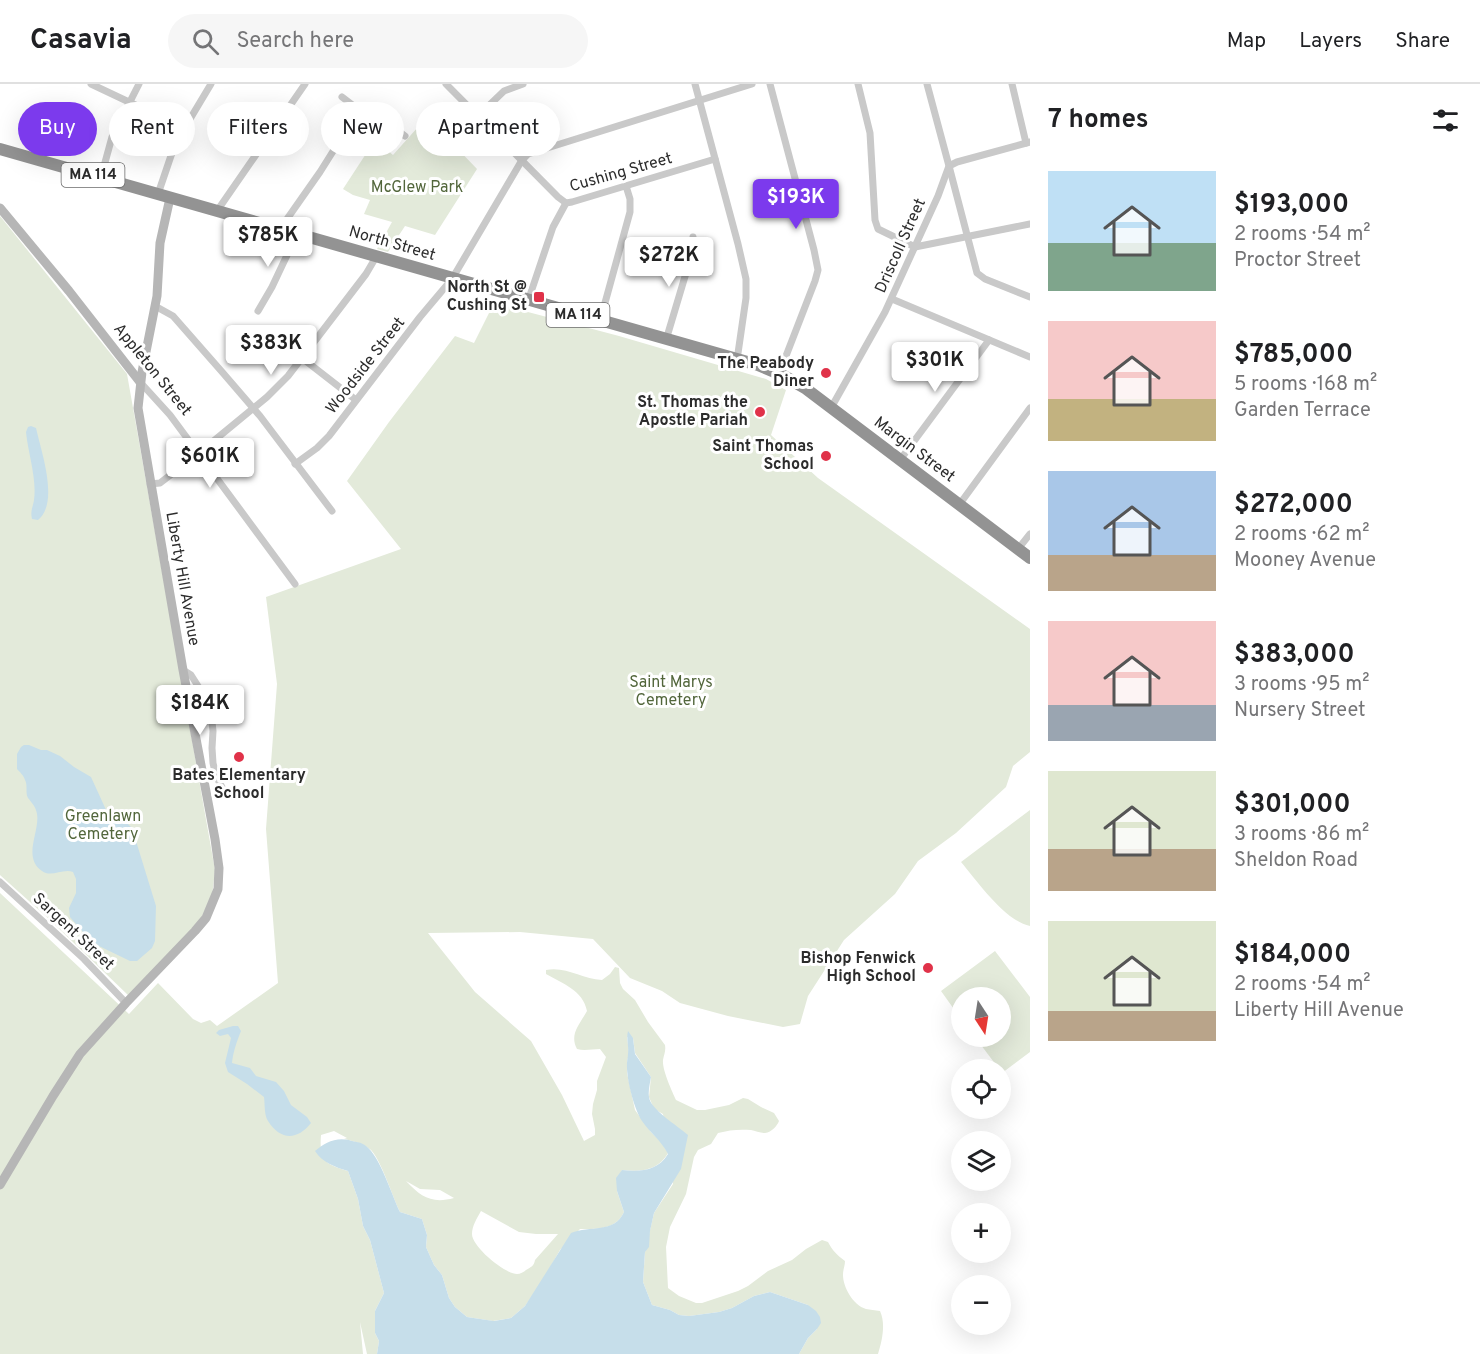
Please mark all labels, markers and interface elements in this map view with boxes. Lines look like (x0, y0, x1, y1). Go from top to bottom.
search box (168, 14, 588, 68)
text: Casavia (30, 23, 132, 59)
icon: search (189, 25, 222, 58)
text: Search here (237, 28, 354, 55)
text: Map (1227, 28, 1266, 55)
text: Layers (1299, 28, 1362, 55)
text: Share (1395, 28, 1450, 55)
chip: Buy (18, 102, 97, 156)
chip: Rent (109, 102, 195, 156)
chip: Filters (207, 102, 309, 156)
chip: New (321, 102, 404, 156)
chip: Apartment (416, 102, 560, 156)
text: 7 homes (1048, 104, 1148, 137)
icon: filters (1429, 104, 1462, 137)
street label: Cushing Street (567, 149, 675, 197)
road number: MA 114 (62, 163, 124, 187)
park label: McGlew Park (371, 178, 463, 198)
pin: $193K (754, 179, 838, 230)
text: $193K (767, 185, 825, 211)
text: $193,000 (1234, 189, 1349, 222)
street label: Driscoll Street (871, 195, 931, 297)
icon: home (1096, 195, 1168, 267)
pin: $785K (226, 217, 310, 268)
street label: North Street (346, 222, 438, 266)
text: 2 rooms · 54 m² (1234, 222, 1371, 248)
text: $785K (237, 223, 299, 249)
pin: $272K (627, 237, 711, 288)
text: $272K (639, 243, 699, 269)
text: Proctor Street (1234, 248, 1361, 274)
place label: North St @ Cushing St (447, 278, 527, 316)
marker: North St @ Cushing St (532, 290, 546, 304)
road number: MA 114 (546, 303, 610, 327)
street label: Woodside Street (322, 314, 410, 418)
street label: Appleton Street (109, 320, 195, 420)
pin: $383K (229, 325, 313, 376)
text: $383K (240, 331, 302, 357)
text: $785,000 (1234, 339, 1353, 372)
pin: $301K (893, 342, 977, 393)
icon: home (1096, 345, 1168, 417)
text: $301K (905, 348, 965, 374)
place label: The Peabody Diner (717, 354, 814, 392)
marker: The Peabody Diner (819, 366, 833, 380)
text: 5 rooms · 168 m² (1234, 372, 1377, 398)
place label: St. Thomas the Apostle Pariah (637, 393, 748, 431)
text: Garden Terrace (1234, 398, 1371, 424)
marker: St. Thomas the Apostle Pariah (753, 405, 767, 419)
street label: Margin Street (869, 413, 959, 487)
place label: Saint Thomas School (712, 437, 814, 475)
pin: $601K (168, 438, 252, 489)
text: $601K (180, 444, 240, 470)
marker: Saint Thomas School (819, 449, 833, 463)
text: $272,000 (1234, 489, 1353, 522)
icon: home (1096, 495, 1168, 567)
street label: Liberty Hill Avenue (160, 510, 204, 648)
text: 2 rooms · 62 m² (1234, 522, 1370, 548)
text: Mooney Avenue (1234, 548, 1376, 574)
text: $383,000 (1234, 639, 1355, 672)
icon: home (1096, 645, 1168, 717)
text: 3 rooms · 95 m² (1234, 672, 1370, 698)
park label: Saint Marys Cemetery (629, 673, 713, 711)
pin: $184K (158, 685, 242, 736)
text: $184K (170, 691, 230, 717)
text: Nursery Street (1234, 698, 1366, 724)
marker: Bates Elementary School (232, 750, 246, 764)
place label: Bates Elementary School (172, 766, 306, 804)
text: $301,000 (1234, 789, 1351, 822)
icon: home (1096, 795, 1168, 867)
park label: Greenlawn Cemetery (65, 807, 141, 845)
text: 3 rooms · 86 m² (1234, 822, 1369, 848)
text: Sheldon Road (1234, 848, 1358, 874)
street label: Sargent Street (28, 889, 118, 975)
text: $184,000 (1234, 939, 1351, 972)
icon: home (1096, 945, 1168, 1017)
place label: Bishop Fenwick High School (800, 949, 916, 987)
marker: Bishop Fenwick High School (921, 961, 935, 975)
text: 2 rooms · 54 m² (1234, 972, 1371, 998)
north arrow (951, 987, 1011, 1047)
map controls (951, 987, 1011, 1335)
text: Liberty Hill Avenue (1234, 998, 1404, 1024)
button: locate (951, 1059, 1011, 1119)
button: layers (951, 1131, 1011, 1191)
button: + (951, 1203, 1011, 1263)
button: − (951, 1275, 1011, 1335)

